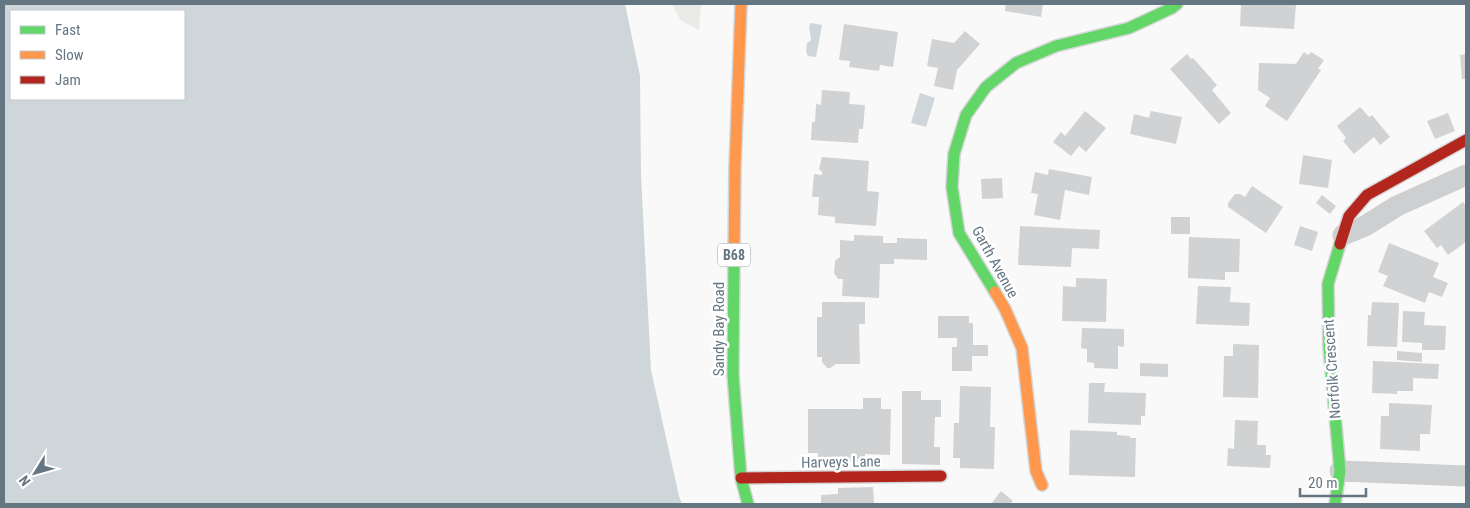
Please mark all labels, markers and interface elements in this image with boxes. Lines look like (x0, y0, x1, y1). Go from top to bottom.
legend (10, 10, 185, 100)
text: Fast (55, 21, 80, 39)
text: Slow (55, 46, 84, 64)
text: Jam (55, 71, 81, 89)
street label: Garth Avenue (968, 223, 1022, 301)
road number: B68 (718, 244, 750, 266)
street label: Sandy Bay Road (710, 282, 728, 376)
street label: Norfolk Crescent (1320, 319, 1344, 419)
north arrow (10, 448, 60, 498)
street label: Harveys Lane (801, 452, 881, 472)
scale bar (1300, 466, 1366, 498)
text: N (16, 473, 34, 489)
text: 20 m (1308, 474, 1338, 492)

